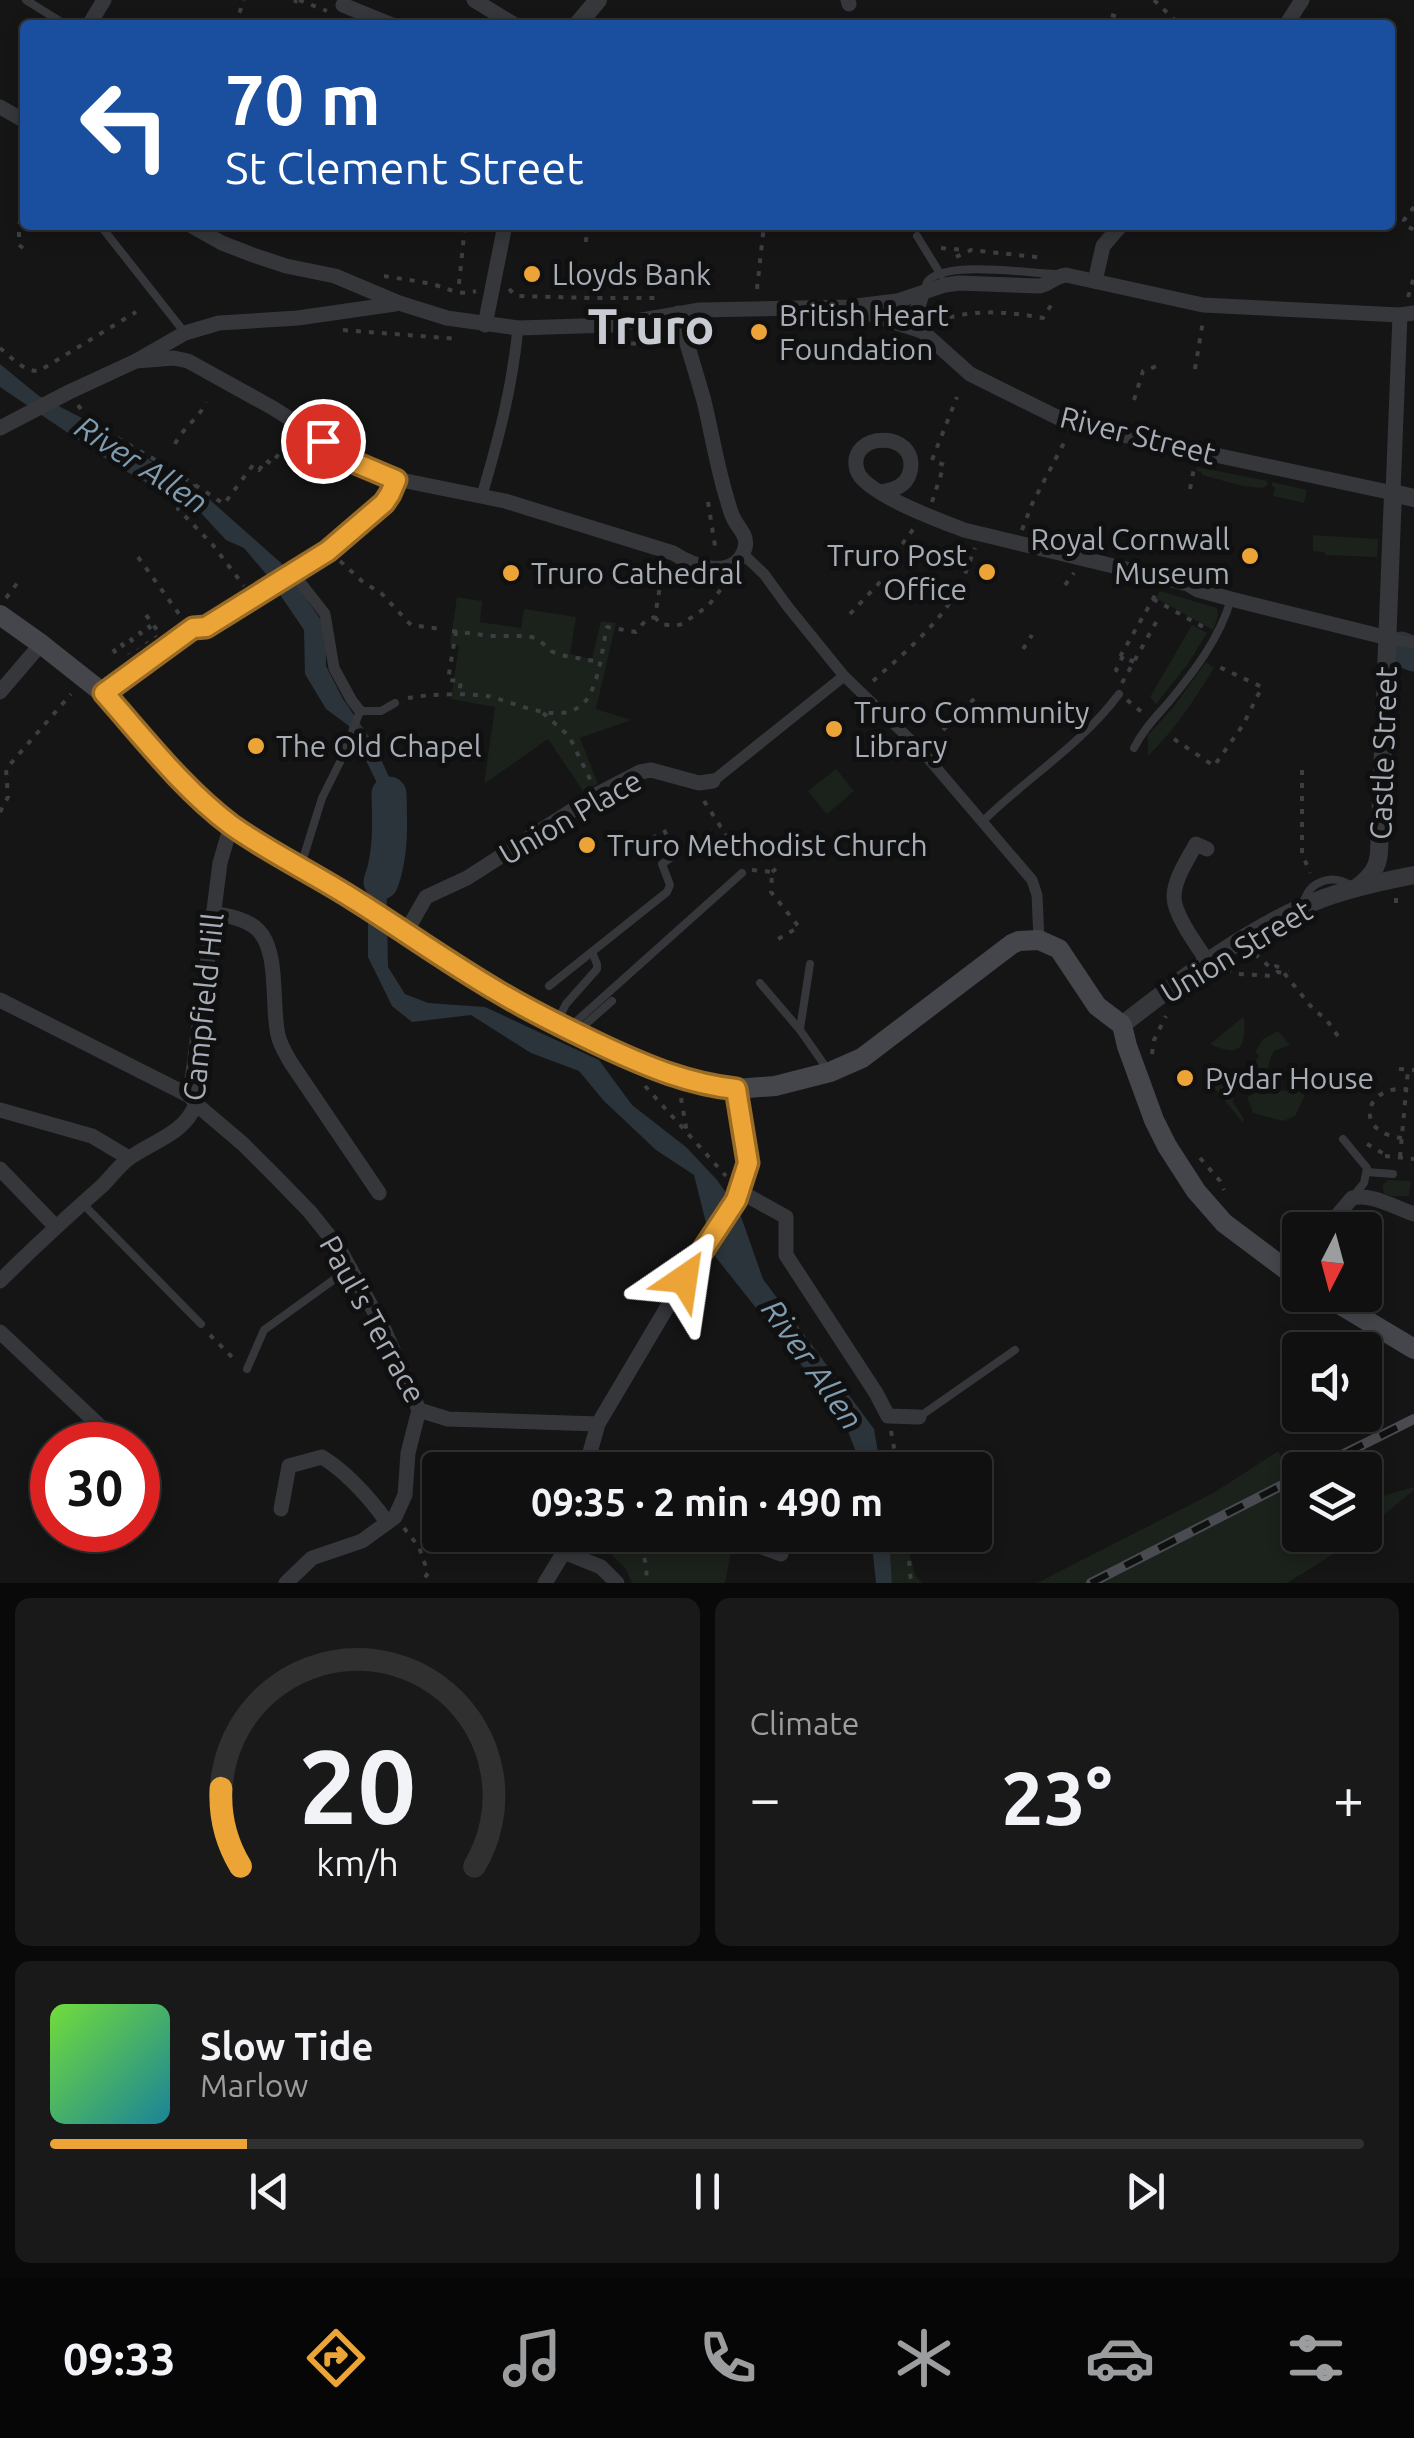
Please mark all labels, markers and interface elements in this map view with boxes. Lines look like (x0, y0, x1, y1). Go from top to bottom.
icon: left (60, 60, 190, 190)
text: 70 m (225, 60, 381, 138)
text: St Clement Street (225, 142, 584, 193)
place label: Lloyds Bank (552, 257, 711, 291)
marker: Lloyds Bank (521, 263, 543, 285)
district label: Truro (587, 297, 715, 353)
place label: British Heart Foundation (779, 298, 949, 366)
marker: British Heart Foundation (748, 321, 770, 343)
pin (281, 399, 366, 484)
street label: River Street (1057, 399, 1219, 471)
water label: River Allen (69, 408, 215, 520)
icon: arrive (296, 414, 351, 469)
place label: Royal Cornwall Museum (1031, 522, 1230, 590)
place label: Truro Post Office (827, 538, 967, 606)
marker: Royal Cornwall Museum (1239, 545, 1261, 567)
place label: Truro Cathedral (531, 556, 743, 590)
marker: Truro Post Office (976, 561, 998, 583)
marker: Truro Cathedral (500, 562, 522, 584)
street label: Castle Street (1363, 665, 1403, 840)
place label: Truro Community Library (854, 695, 1089, 763)
marker: Truro Community Library (823, 718, 845, 740)
place label: The Old Chapel (276, 729, 482, 763)
marker: The Old Chapel (245, 735, 267, 757)
street label: Union Place (493, 763, 647, 871)
place label: Truro Methodist Church (607, 828, 928, 862)
marker: Truro Methodist Church (576, 834, 598, 856)
street label: Union Street (1154, 892, 1318, 1009)
street label: Campfield Hill (176, 911, 230, 1103)
place label: Pydar House (1205, 1061, 1374, 1095)
marker: Pydar House (1174, 1067, 1196, 1089)
north arrow (1282, 1212, 1382, 1312)
map controls (1282, 1212, 1382, 1552)
position arrow (632, 1227, 736, 1331)
street label: Paul's Terrace (313, 1230, 433, 1408)
water label: River Allen (755, 1292, 871, 1436)
button: sound (1282, 1332, 1382, 1432)
speed limit sign: 30 (30, 1422, 160, 1552)
button: layers (1282, 1452, 1382, 1552)
text: 09:35 · 2 min · 490 m (531, 1481, 883, 1523)
text: Climate (750, 1705, 860, 1741)
text: 20 (299, 1727, 416, 1844)
text: 23° (1001, 1755, 1112, 1839)
text: − (750, 1767, 781, 1828)
text: + (1333, 1767, 1364, 1828)
text: km/h (316, 1843, 399, 1883)
text: Slow Tide (200, 2025, 373, 2067)
text: Marlow (200, 2067, 308, 2103)
icon: previous (242, 2164, 297, 2219)
icon: pause (680, 2164, 735, 2219)
icon: next (1118, 2164, 1173, 2219)
icon: directions (301, 2323, 371, 2393)
icon: music (497, 2323, 567, 2393)
icon: phone (693, 2323, 763, 2393)
icon: climate (889, 2323, 959, 2393)
icon: car (1085, 2323, 1155, 2393)
icon: filters (1281, 2323, 1351, 2393)
text: 09:33 (63, 2333, 176, 2384)

